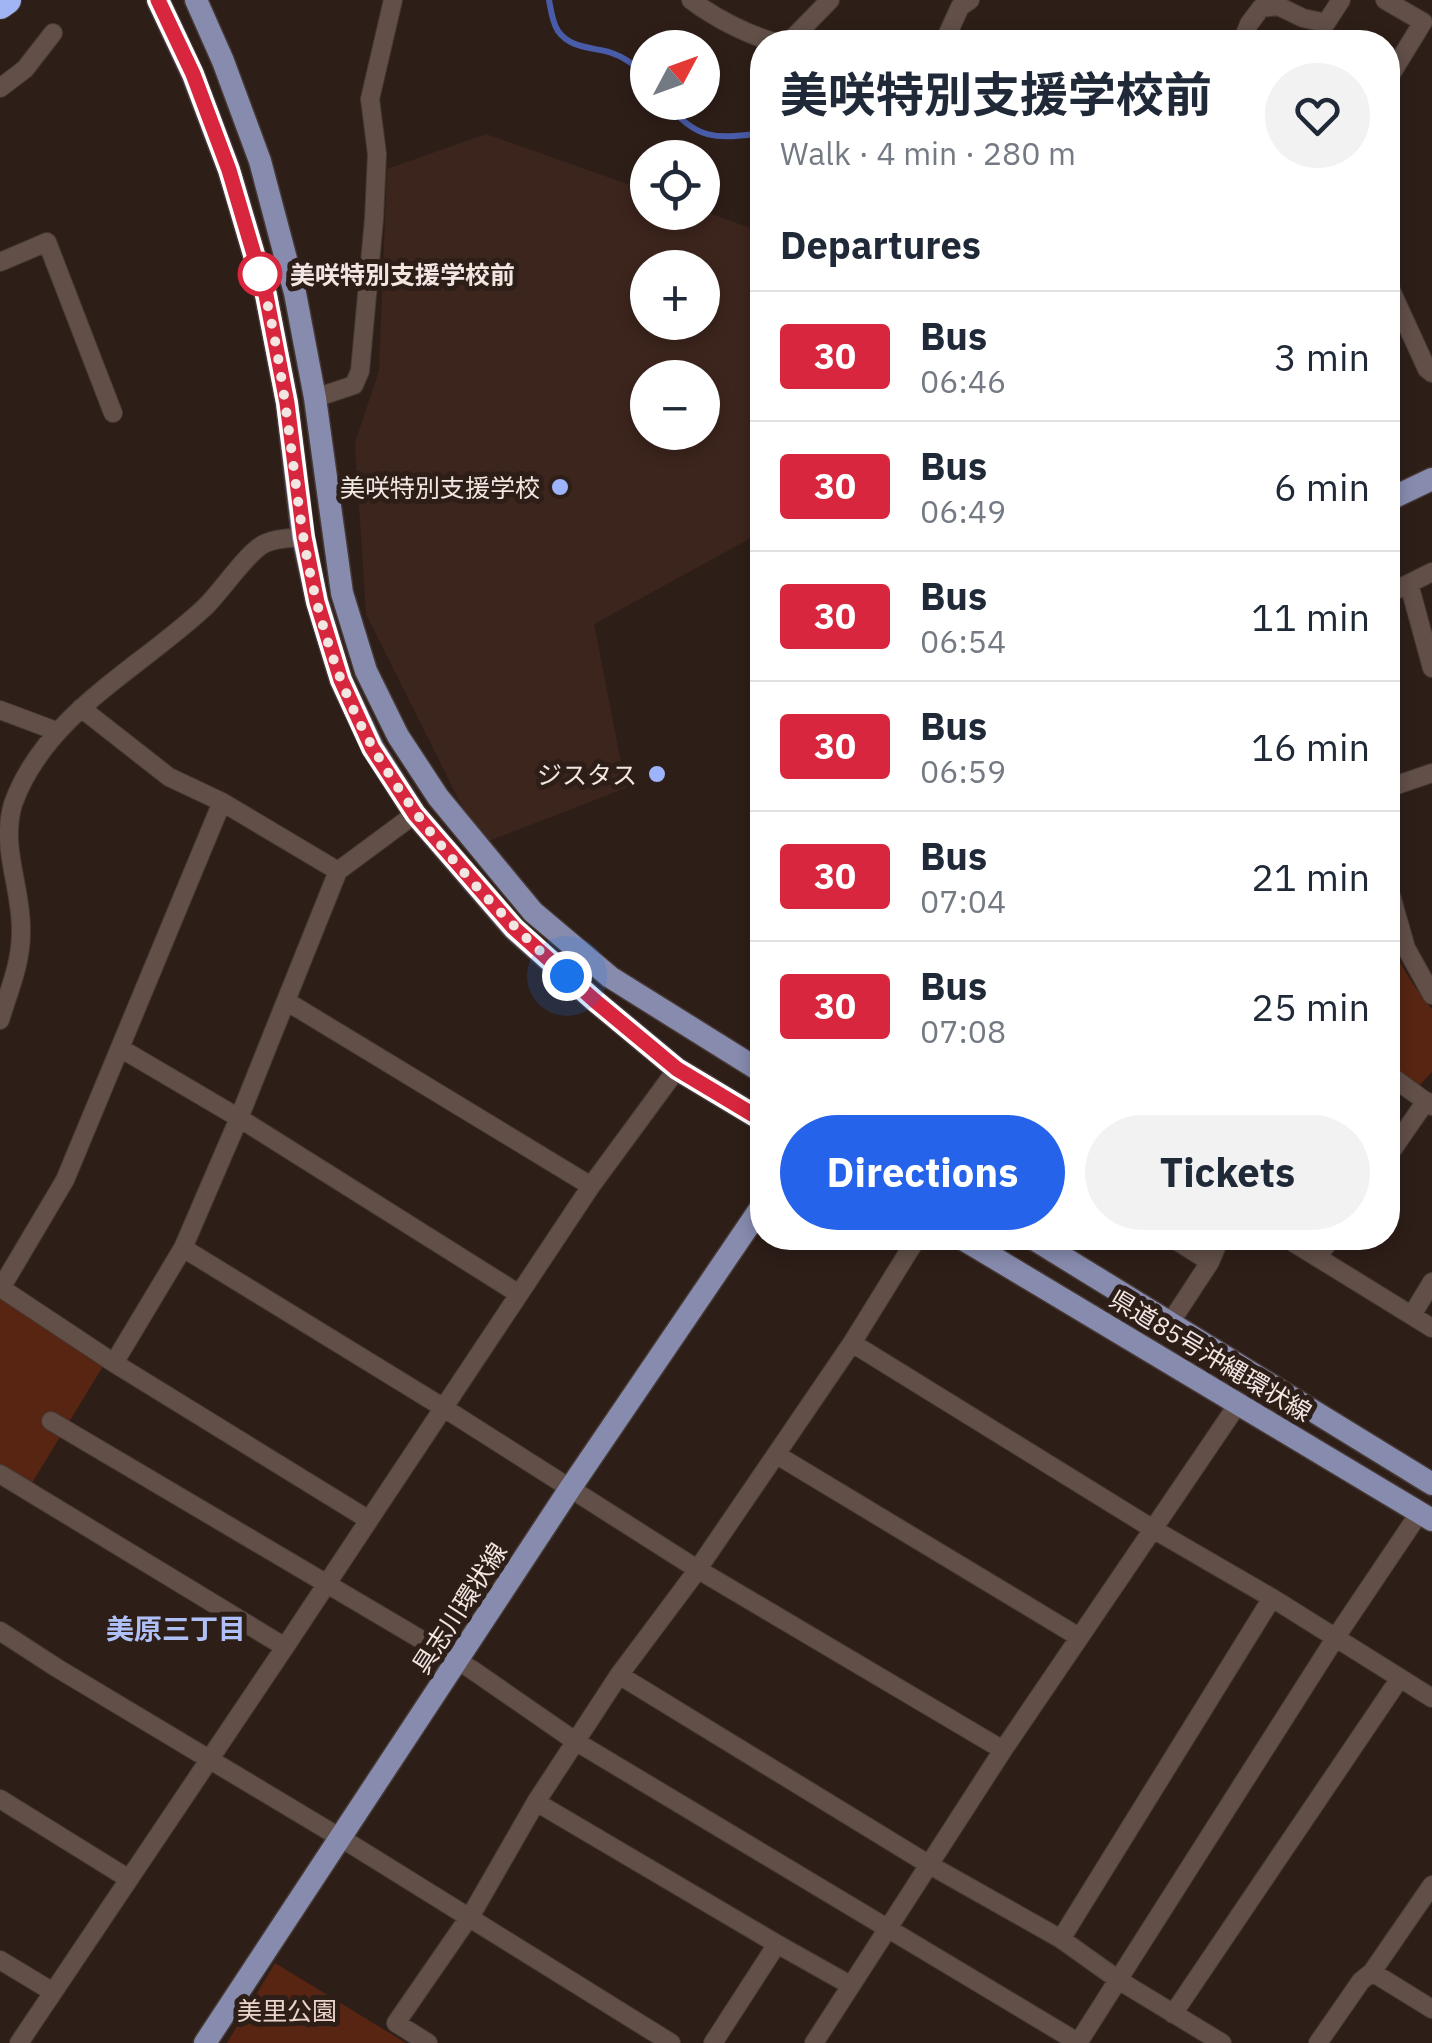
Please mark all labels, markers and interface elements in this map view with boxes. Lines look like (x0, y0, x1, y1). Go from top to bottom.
north arrow (630, 30, 720, 120)
map controls (630, 30, 720, 450)
text: 美咲特別支援学校前 (780, 63, 1212, 125)
button: heart (1265, 63, 1370, 168)
text: Walk · 4 min · 280 m (780, 132, 1076, 174)
button: locate (630, 140, 720, 230)
text: Departures (780, 220, 981, 269)
button: + (630, 250, 720, 340)
marker: 美咲特別支援学校前 (239, 253, 281, 295)
place label: 美咲特別支援学校前 (290, 258, 515, 291)
text: Bus (920, 311, 987, 360)
text: 3 min (1274, 332, 1370, 381)
text: 30 (814, 333, 856, 379)
button: − (630, 360, 720, 450)
text: 06:46 (920, 360, 1006, 402)
text: Bus (920, 441, 987, 490)
text: 6 min (1274, 462, 1370, 511)
text: 30 (814, 463, 856, 509)
place label: 美咲特別支援学校 (340, 471, 540, 504)
marker: 美咲特別支援学校 (549, 476, 571, 498)
text: 06:49 (920, 490, 1006, 532)
text: Bus (920, 571, 987, 620)
text: 11 min (1251, 592, 1370, 641)
text: 30 (814, 593, 856, 639)
text: 06:54 (920, 620, 1006, 662)
text: Bus (920, 701, 987, 750)
text: 16 min (1251, 722, 1370, 771)
text: 30 (814, 723, 856, 769)
text: 06:59 (920, 750, 1006, 792)
place label: ジスタス (537, 758, 637, 791)
marker: ジスタス (646, 763, 668, 785)
text: Bus (920, 831, 987, 880)
text: 21 min (1251, 852, 1370, 901)
text: 30 (814, 853, 856, 899)
text: 07:04 (920, 880, 1006, 922)
your location (542, 951, 592, 1001)
text: Bus (920, 961, 987, 1010)
text: 25 min (1251, 982, 1370, 1031)
text: 30 (814, 983, 856, 1029)
text: 07:08 (920, 1010, 1006, 1052)
button: Directions (780, 1115, 1065, 1230)
button: Tickets (1085, 1115, 1370, 1230)
street label: 県道85号沖縄環状線 (1104, 1282, 1318, 1428)
street label: 具志川環状線 (404, 1536, 514, 1680)
district label: 美原三丁目 (106, 1610, 246, 1647)
park label: 美里公園 (237, 1994, 337, 2027)

